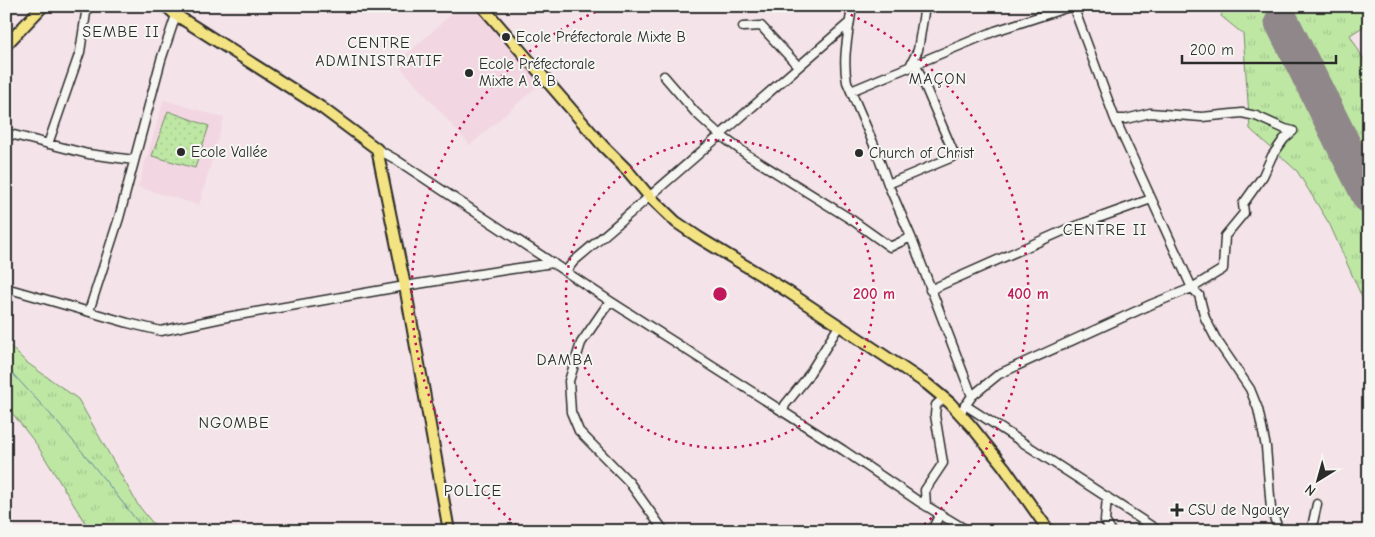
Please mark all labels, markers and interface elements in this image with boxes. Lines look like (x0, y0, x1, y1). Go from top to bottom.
district label: SEMBE II (82, 23, 160, 41)
place label: Ecole Préfectorale Mixte B (516, 28, 686, 46)
marker: Ecole Préfectorale Mixte B (500, 31, 512, 43)
scale bar (1182, 32, 1336, 64)
district label: CENTRE ADMINISTRATIF (315, 34, 443, 70)
text: 200 m (1190, 41, 1234, 59)
place label: Ecole Préfectorale Mixte A & B (479, 55, 596, 90)
marker: Ecole Préfectorale Mixte A & B (463, 67, 475, 79)
district label: MAÇON (909, 70, 967, 88)
place label: Ecole Vallée (191, 143, 268, 161)
place label: Church of Christ (869, 144, 975, 162)
marker: Ecole Vallée (175, 146, 187, 158)
marker: Church of Christ (853, 147, 865, 159)
district label: CENTRE II (1063, 221, 1147, 239)
centre of rings (711, 285, 729, 303)
text: 200 m (853, 285, 895, 303)
text: 400 m (1007, 285, 1049, 303)
district label: DAMBA (537, 351, 593, 369)
district label: NGOMBE (198, 414, 270, 432)
north arrow (1292, 454, 1342, 504)
text: N (1302, 480, 1319, 500)
district label: POLICE (444, 482, 502, 500)
place label: CSU de Ngouey (1188, 501, 1289, 519)
marker: CSU de Ngouey (1170, 503, 1184, 517)

